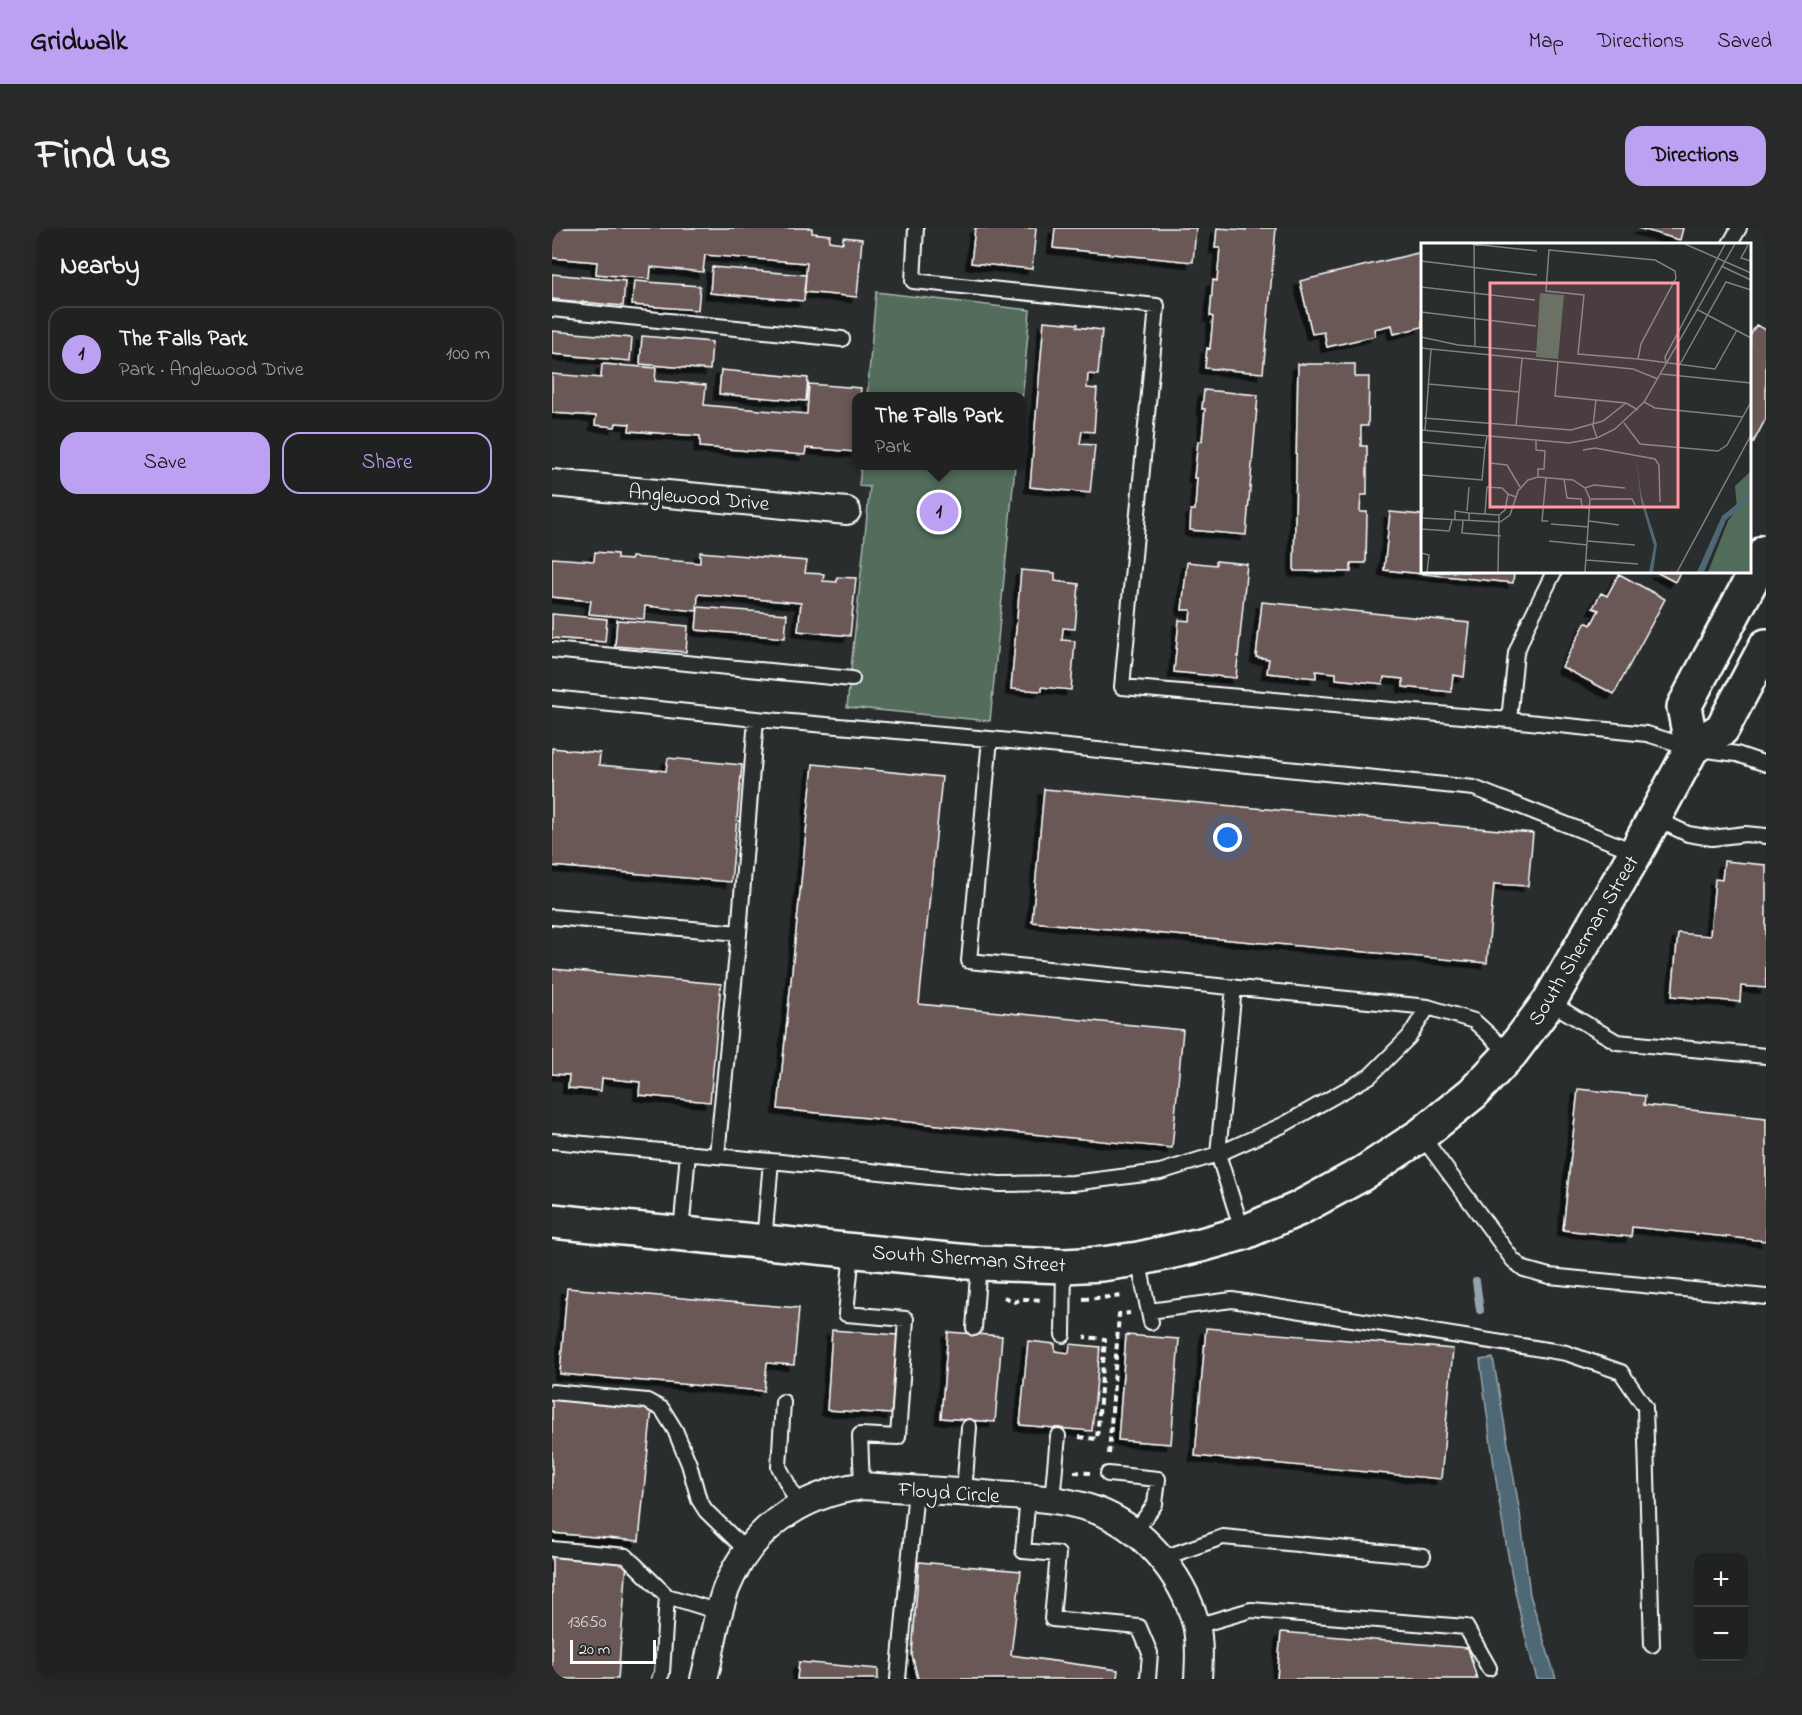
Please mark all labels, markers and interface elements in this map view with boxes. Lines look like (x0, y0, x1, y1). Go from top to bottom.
text: Gridwalk (30, 22, 127, 63)
text: Map (1528, 27, 1564, 57)
text: Directions (1597, 27, 1684, 57)
text: Saved (1717, 27, 1772, 57)
text: Find us (36, 126, 171, 187)
button: Directions (1625, 126, 1766, 186)
inset map (1421, 243, 1751, 573)
text: Nearby (60, 248, 139, 286)
text: The Falls Park (119, 324, 247, 356)
text: 1 (78, 340, 85, 369)
text: 100 m (446, 340, 490, 369)
text: Park · Anglewood Drive (119, 356, 304, 385)
popup (852, 392, 1026, 470)
text: The Falls Park (875, 401, 1003, 433)
button: Save (60, 432, 270, 494)
button: Share (282, 432, 492, 494)
text: Park (875, 433, 911, 462)
street label: Anglewood Drive (627, 478, 771, 522)
pin: 1 (920, 490, 958, 534)
your location (1213, 823, 1242, 852)
street label: South Sherman Street (1522, 850, 1648, 1032)
street label: South Sherman Street (871, 1238, 1067, 1282)
street label: Floyd Circle (896, 1475, 1001, 1515)
map controls (1694, 1553, 1748, 1661)
button: + (1694, 1553, 1748, 1607)
button: − (1694, 1607, 1748, 1661)
house number: 13650 (567, 1610, 607, 1636)
scale bar (570, 1637, 656, 1664)
text: 20 m (579, 1638, 610, 1662)

